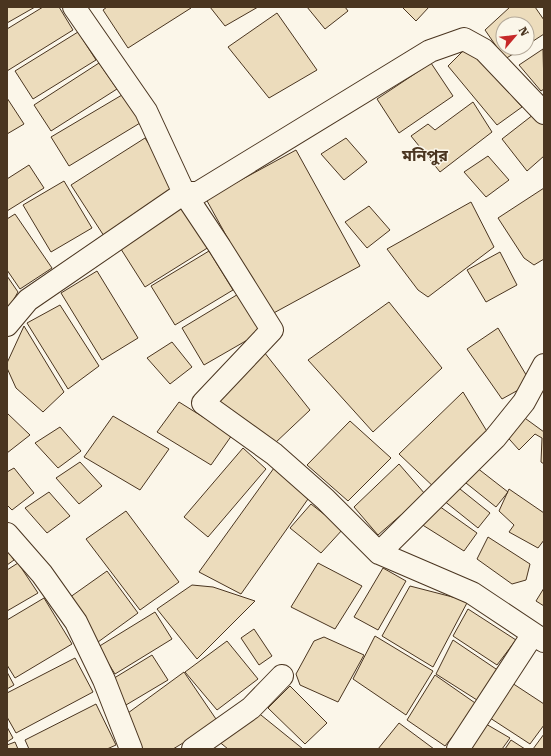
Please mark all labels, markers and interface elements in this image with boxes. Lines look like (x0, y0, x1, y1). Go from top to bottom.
north arrow (495, 16, 535, 56)
text: N (516, 25, 531, 39)
district label: মনিপুর (401, 146, 448, 166)

